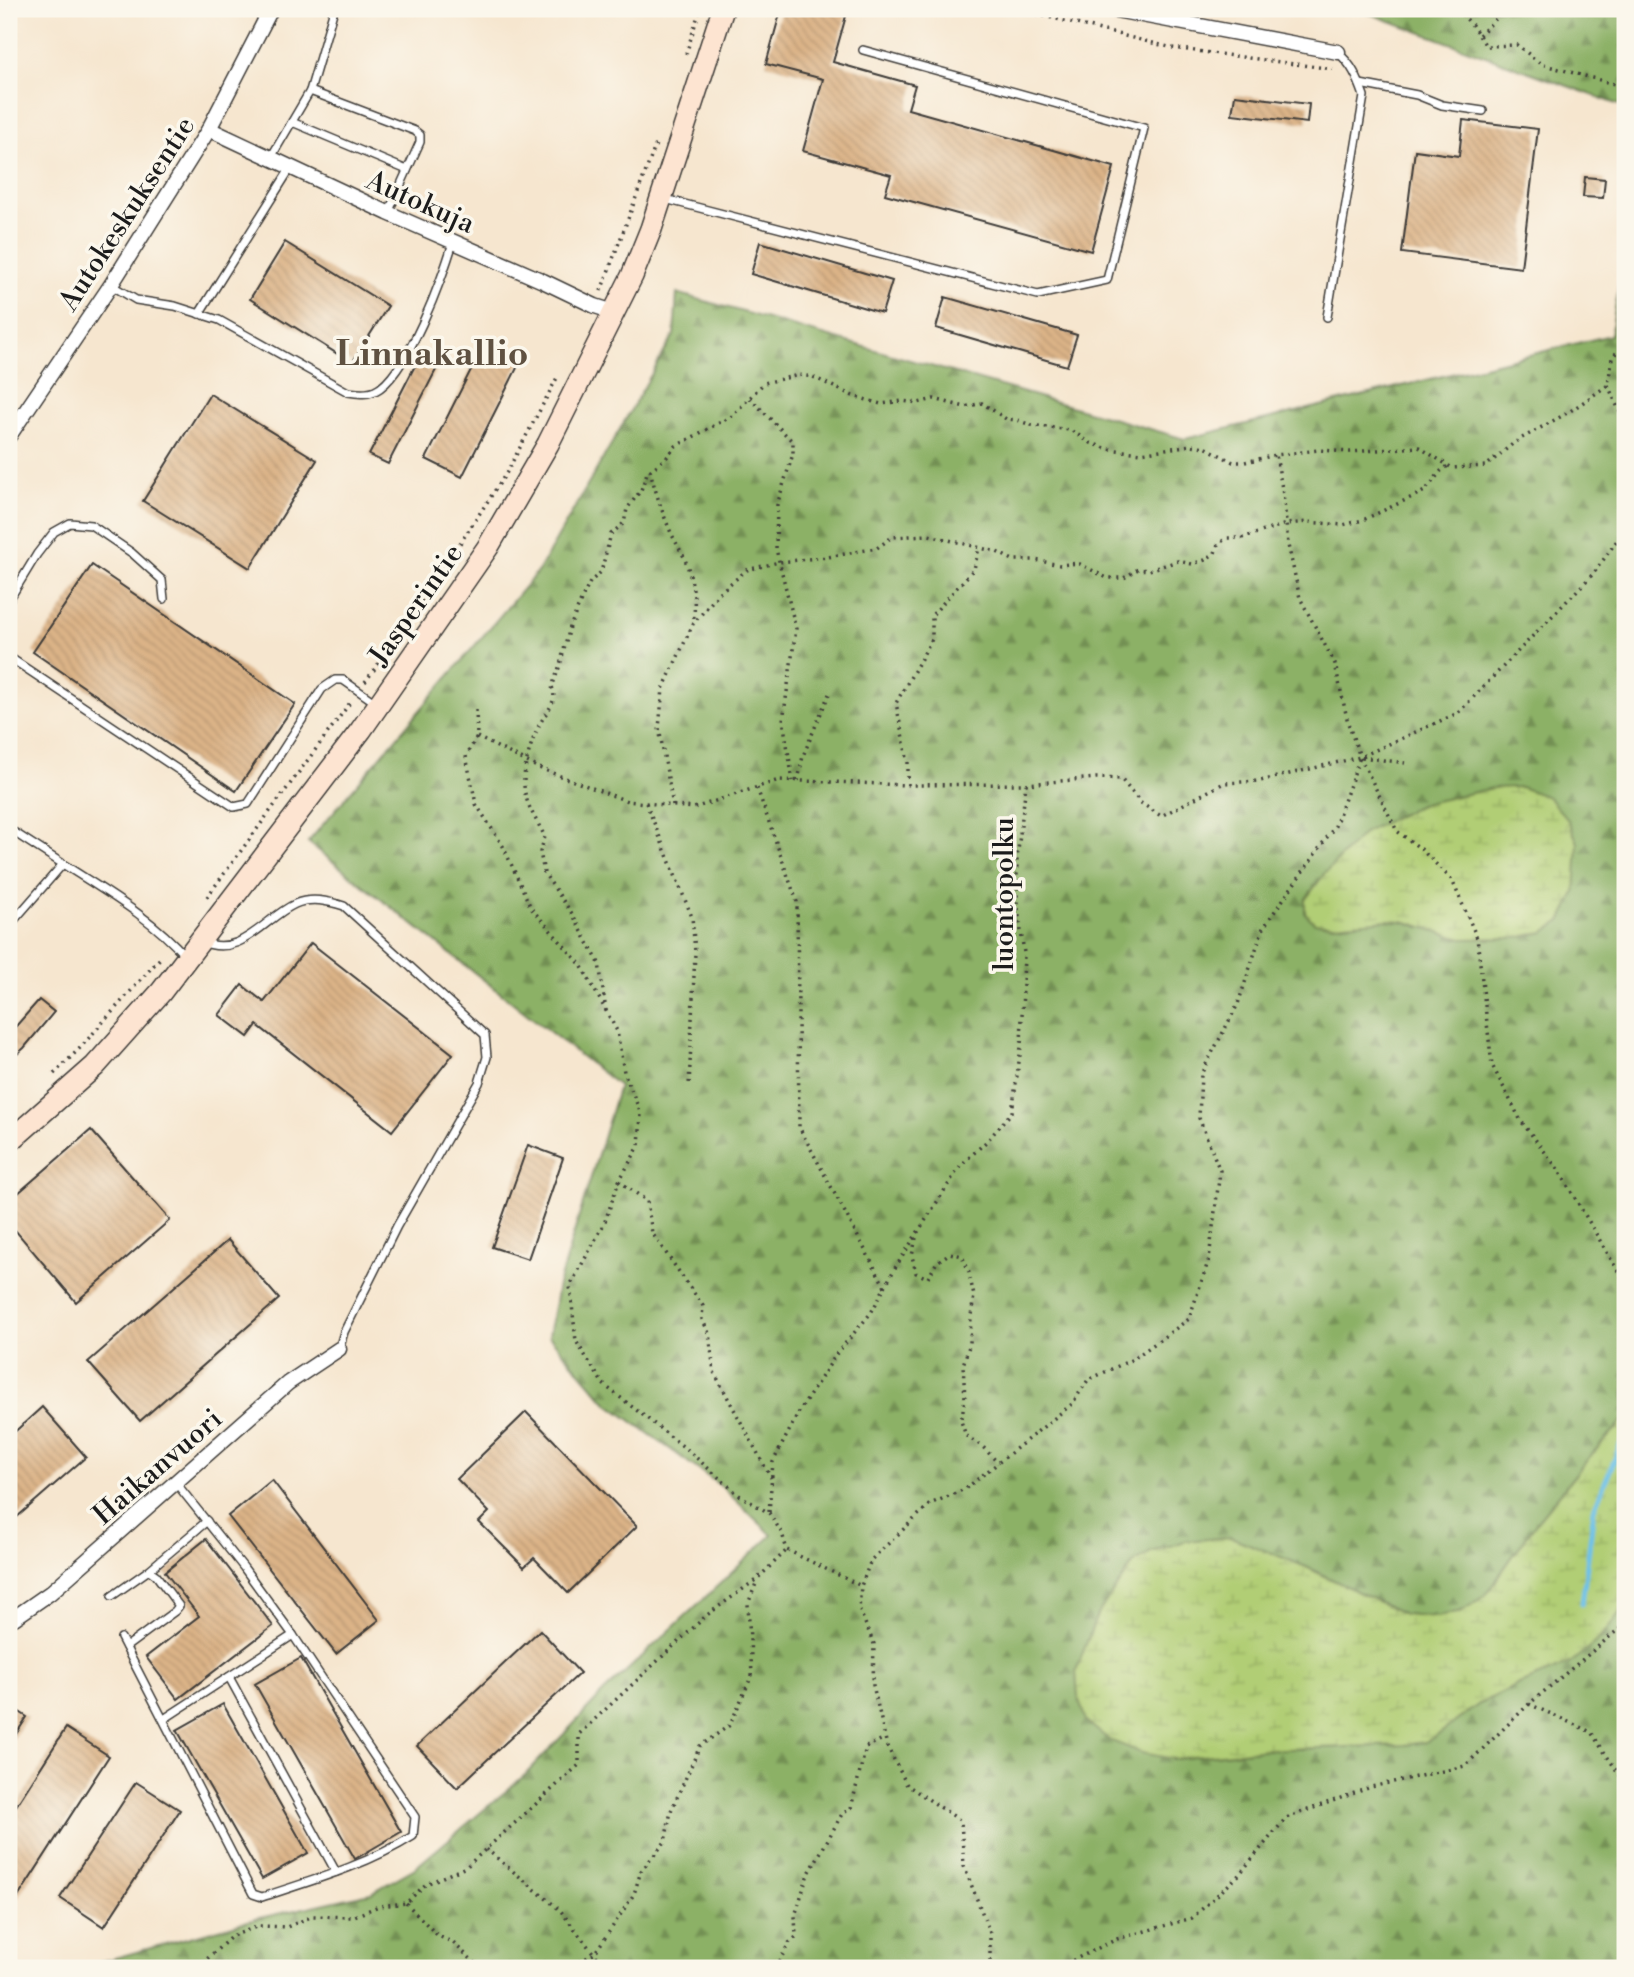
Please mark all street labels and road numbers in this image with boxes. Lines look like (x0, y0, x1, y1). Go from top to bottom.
street label: Autokeskuksentie (51, 110, 203, 318)
street label: Autokuja (360, 163, 481, 242)
street label: Jasperintie (361, 537, 471, 673)
street label: luontopolku (987, 817, 1022, 971)
street label: Haikanvuori (86, 1402, 230, 1533)

